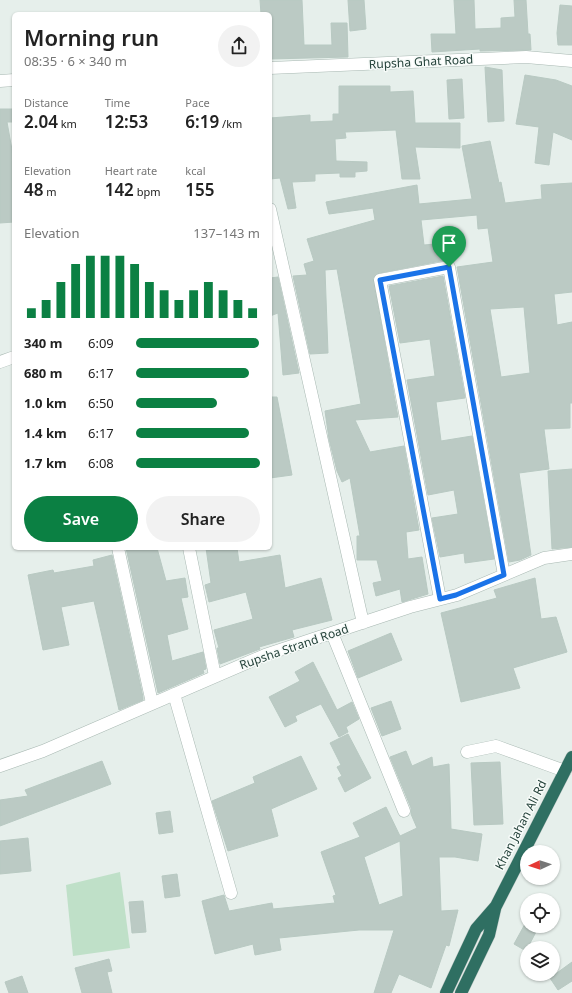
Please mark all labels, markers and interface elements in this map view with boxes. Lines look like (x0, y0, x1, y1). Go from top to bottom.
text: Morning run (24, 22, 159, 52)
button: share (218, 25, 260, 67)
street label: Rupsha Ghat Road (368, 50, 474, 73)
text: 08:35 · 6 × 340 m (24, 52, 127, 70)
text: Distance (24, 95, 69, 110)
text: Time (105, 95, 130, 110)
text: Pace (185, 95, 210, 110)
text: 2.04 (24, 110, 58, 133)
text: 12:53 (105, 110, 148, 133)
text: 6:19 (185, 110, 219, 133)
text: km (58, 116, 77, 131)
text: /km (219, 116, 242, 131)
text: Elevation (24, 163, 71, 178)
text: Heart rate (105, 163, 157, 178)
text: kcal (185, 163, 206, 178)
text: 48 (24, 178, 43, 201)
text: 142 (105, 178, 134, 201)
text: 155 (185, 178, 215, 201)
text: m (43, 184, 57, 199)
text: bpm (134, 184, 161, 199)
text: Elevation (24, 224, 80, 242)
text: 137–143 m (193, 224, 260, 242)
pin (432, 226, 466, 267)
icon: arrive (438, 232, 460, 254)
text: 340 m (24, 334, 62, 352)
text: 6:09 (88, 334, 114, 352)
text: 680 m (24, 364, 62, 382)
text: 6:17 (88, 364, 114, 382)
text: 1.0 km (24, 394, 67, 412)
text: 6:50 (88, 394, 114, 412)
text: 1.4 km (24, 424, 67, 442)
text: 6:17 (88, 424, 114, 442)
text: 1.7 km (24, 454, 67, 472)
text: 6:08 (88, 454, 114, 472)
button: Save (24, 496, 138, 542)
button: Share (146, 496, 260, 542)
street label: Rupsha Strand Road (237, 620, 351, 673)
street label: Khan Jahan Ali Rd (491, 777, 551, 873)
north arrow (520, 845, 560, 885)
map controls (520, 845, 560, 981)
button: locate (520, 893, 560, 933)
button: layers (520, 941, 560, 981)

